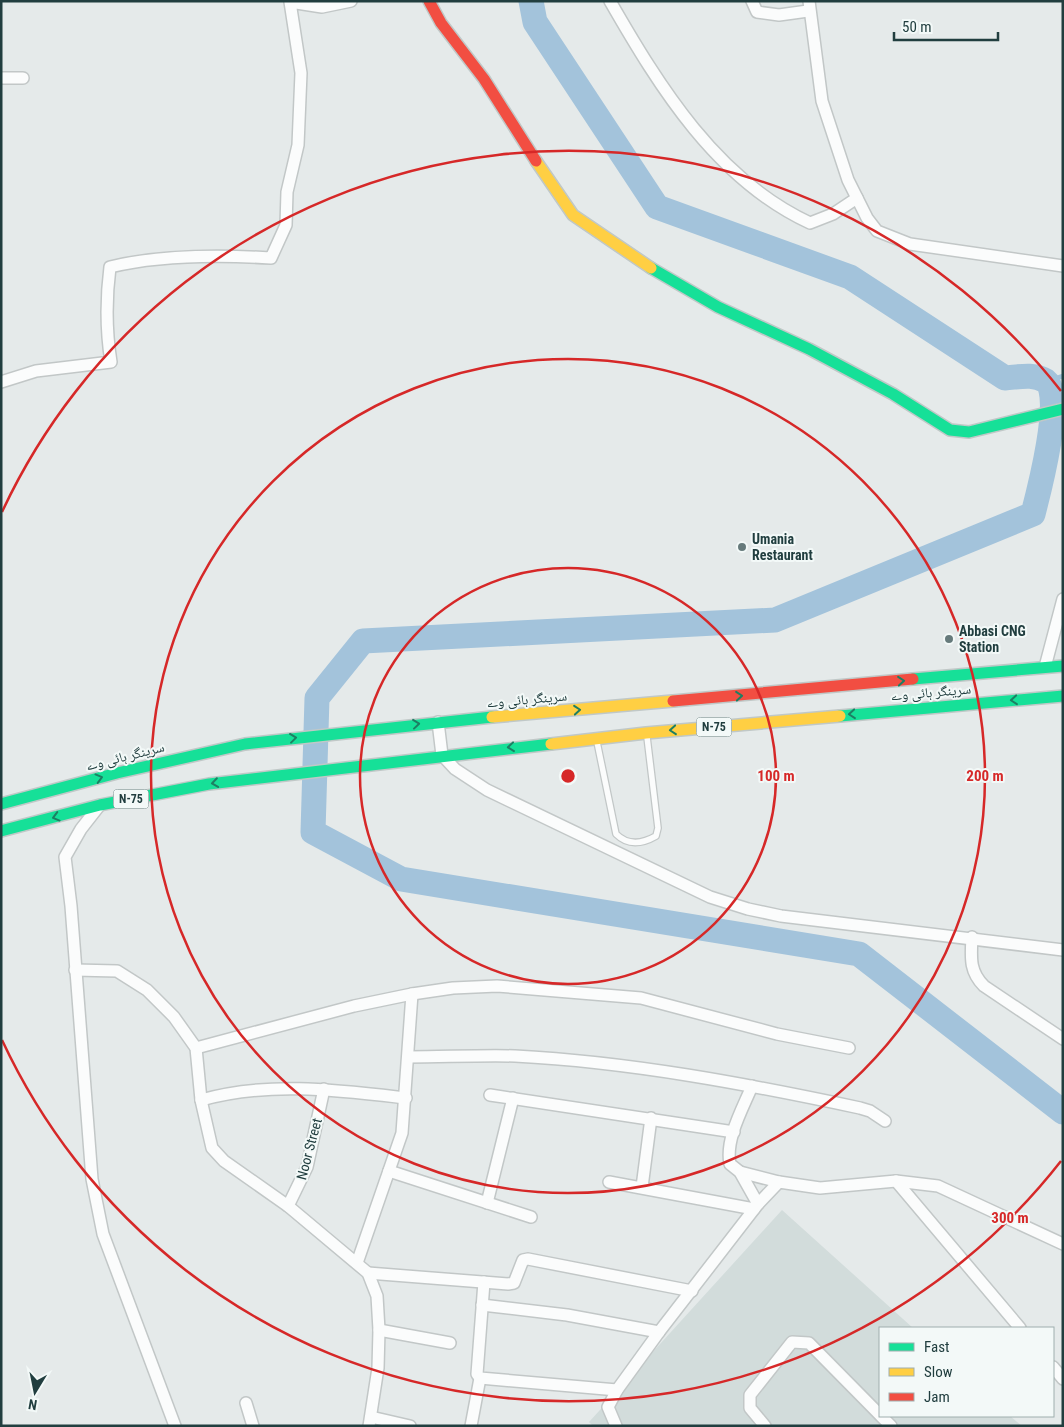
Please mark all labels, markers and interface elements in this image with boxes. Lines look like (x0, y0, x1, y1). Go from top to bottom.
scale bar (894, 10, 998, 42)
text: 50 m (902, 18, 932, 36)
place label: Umania Restaurant (752, 531, 813, 563)
marker: Umania Restaurant (736, 541, 748, 553)
place label: Abbasi CNG Station (959, 623, 1026, 655)
marker: Abbasi CNG Station (943, 633, 955, 645)
one-way arrow (897, 675, 905, 686)
street label: سرینگر ہائی وے (890, 681, 972, 704)
street label: سرینگر ہائی وے (486, 688, 568, 711)
one-way arrow (736, 690, 744, 701)
one-way arrow (1010, 694, 1018, 705)
one-way arrow (574, 704, 582, 715)
one-way arrow (848, 709, 856, 720)
road number: N-75 (696, 718, 732, 736)
one-way arrow (412, 719, 420, 730)
one-way arrow (669, 724, 677, 735)
one-way arrow (289, 733, 297, 744)
street label: سرینگر ہائی وے (84, 739, 166, 774)
one-way arrow (507, 741, 515, 752)
centre of rings (559, 767, 577, 785)
text: 100 m (757, 767, 795, 785)
text: 200 m (966, 767, 1004, 785)
one-way arrow (95, 773, 103, 783)
one-way arrow (210, 777, 218, 788)
road number: N-75 (114, 790, 148, 809)
one-way arrow (52, 811, 60, 821)
street label: Noor Street (293, 1116, 325, 1182)
text: 300 m (991, 1209, 1029, 1227)
legend (879, 1327, 1054, 1417)
text: Fast (924, 1338, 949, 1356)
text: Slow (924, 1363, 953, 1381)
north arrow (10, 1367, 60, 1417)
text: Jam (924, 1388, 950, 1406)
text: N (27, 1396, 38, 1413)

